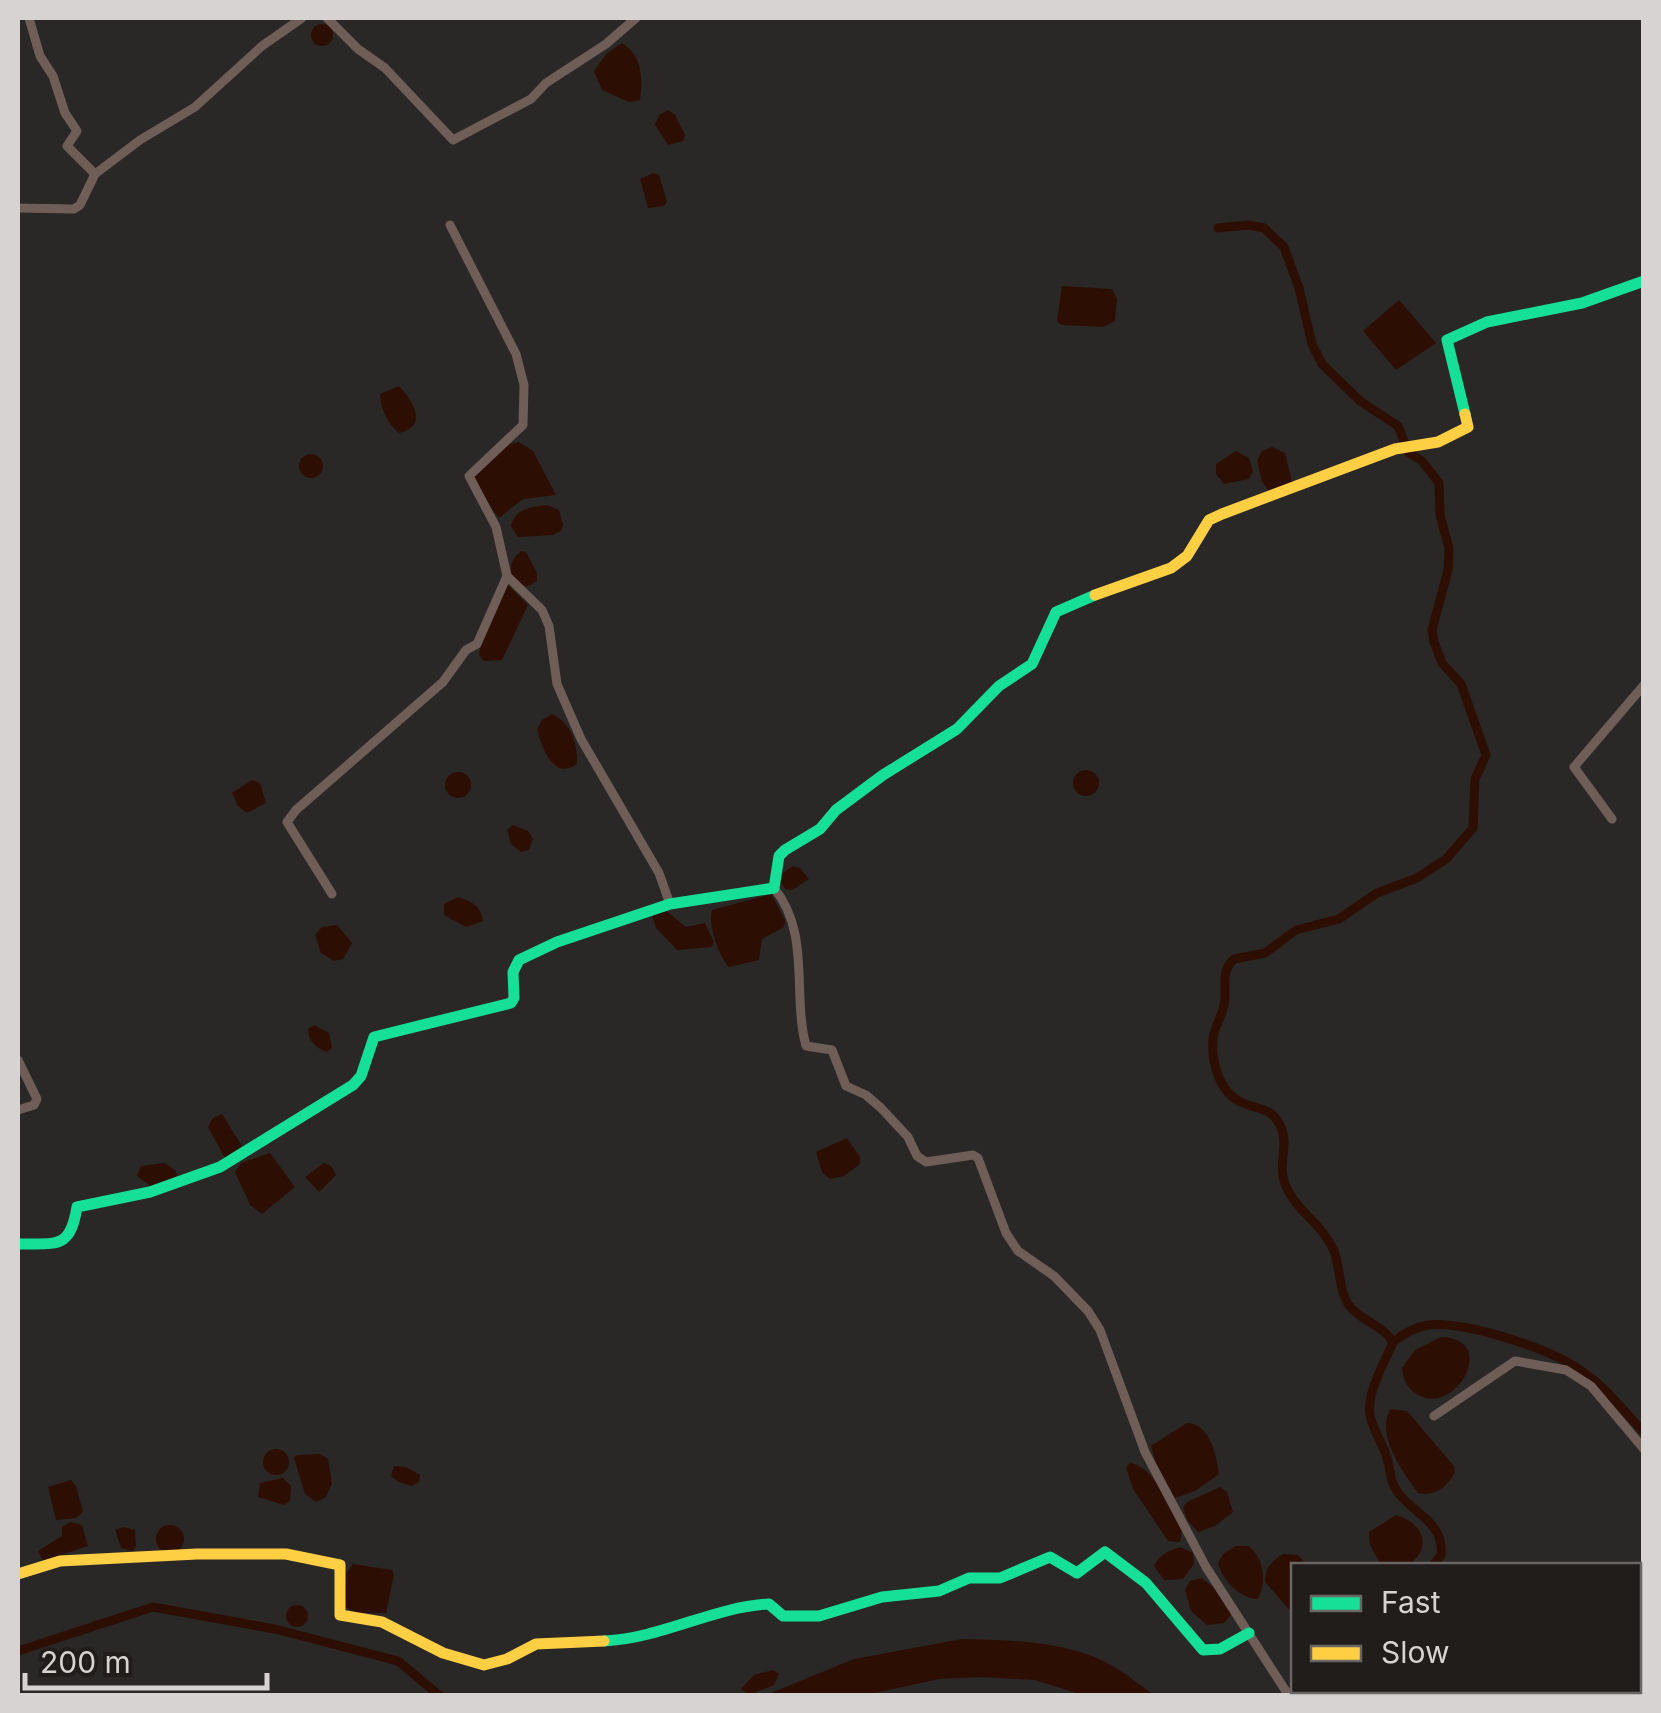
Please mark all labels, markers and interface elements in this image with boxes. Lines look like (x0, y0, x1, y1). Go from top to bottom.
legend (1291, 1563, 1641, 1693)
text: Fast (1381, 1584, 1441, 1620)
scale bar (25, 1628, 268, 1690)
text: Slow (1381, 1634, 1450, 1670)
text: 200 m (40, 1644, 131, 1680)

